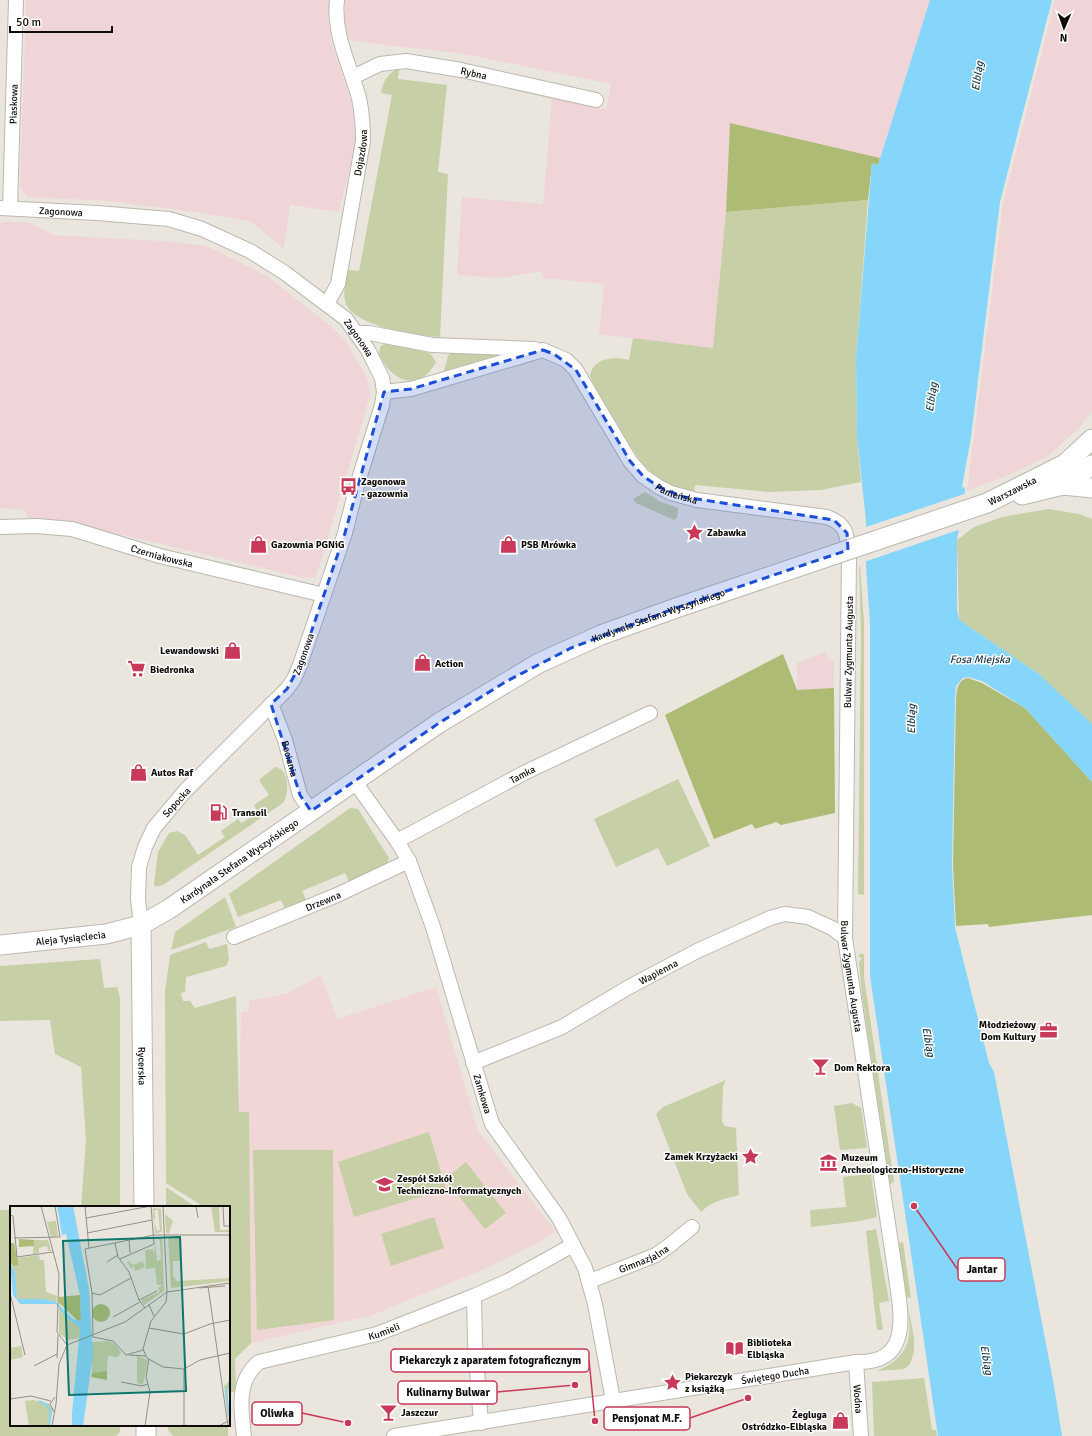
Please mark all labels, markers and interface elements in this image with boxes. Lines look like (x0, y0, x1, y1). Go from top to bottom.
scale bar (10, 8, 112, 34)
north arrow (1044, 8, 1084, 48)
text: 50 m (16, 15, 41, 30)
text: N (1060, 31, 1068, 44)
water label: Elbląg (969, 59, 986, 92)
street label: Rybna (459, 65, 488, 83)
street label: Piaskowa (7, 84, 21, 124)
street label: Dojazdowa (352, 129, 370, 177)
street label: Zagonowa (39, 205, 83, 219)
street label: Zagonowa (341, 317, 375, 359)
water label: Elbląg (923, 380, 940, 413)
street label: Warszawska (986, 474, 1039, 508)
place label: Zagonowa - gazownia (361, 476, 408, 500)
bus stop icon: Zagonowa - gazownia (338, 477, 358, 497)
street label: Panieńska (653, 481, 699, 507)
place icon: Zabawka (684, 522, 704, 542)
place label: Zabawka (707, 527, 746, 539)
shop icon: Gazownia PGNiG (248, 534, 268, 554)
shop icon: PSB Mrówka (498, 534, 518, 554)
place label: Gazownia PGNiG (271, 539, 345, 551)
place label: PSB Mrówka (521, 539, 576, 551)
street label: Czerniakowska (129, 542, 194, 571)
street label: Kardynała Stefana Wyszyńskiego (590, 587, 727, 645)
street label: Bulwar Zygmunta Augusta (842, 596, 856, 708)
street label: Zagonowa (291, 632, 317, 677)
shop icon: Lewandowski (222, 640, 242, 660)
place label: Lewandowski (160, 645, 219, 657)
shop icon: Action (412, 653, 432, 673)
water label: Fosa Miejska (950, 653, 1011, 666)
place label: Action (435, 658, 464, 670)
supermarket icon: Biedronka (127, 659, 147, 679)
place label: Biedronka (150, 664, 194, 676)
water label: Elbląg (905, 703, 918, 734)
street label: Bociania (278, 739, 300, 778)
shop icon: Autos Raf (128, 762, 148, 782)
street label: Tamka (508, 763, 537, 787)
place label: Autos Raf (151, 767, 194, 779)
street label: Sopocka (160, 785, 193, 820)
fuel station icon: Transoil (209, 802, 229, 822)
place label: Transoil (232, 807, 267, 819)
street label: Kardynała Stefana Wyszyńskiego (178, 817, 301, 906)
street label: Drzewna (304, 889, 343, 914)
street label: Bulwar Zygmunta Augusta (838, 920, 864, 1033)
street label: Aleja Tysiąclecia (35, 929, 106, 948)
street label: Wapienna (637, 957, 680, 988)
place label: Młodzieżowy Dom Kultury (979, 1019, 1036, 1043)
office icon: Młodzieżowy Dom Kultury (1039, 1020, 1059, 1040)
water label: Elbląg (920, 1026, 938, 1059)
street label: Rycerska (135, 1047, 148, 1085)
bar icon: Dom Rektora (811, 1057, 831, 1077)
place label: Dom Rektora (834, 1062, 890, 1074)
street label: Zamkowa (470, 1073, 494, 1115)
place icon: Zamek Krzyżacki (741, 1146, 761, 1166)
place label: Zamek Krzyżacki (664, 1151, 738, 1163)
place label: Muzeum Archeologiczno-Historyczne (841, 1152, 964, 1176)
museum icon: Muzeum Archeologiczno-Historyczne (818, 1153, 838, 1173)
place label: Zespół Szkół Techniczno-Informatycznych (397, 1173, 522, 1197)
school or university icon: Zespół Szkół Techniczno-Informatycznych (374, 1174, 394, 1194)
inset map (10, 1206, 230, 1426)
street label: Gimnazjalna (617, 1243, 671, 1276)
callout: Jantar (958, 1258, 1005, 1281)
text: Jantar (967, 1263, 998, 1276)
street label: Kumieli (367, 1321, 402, 1343)
place label: Biblioteka Elbląska (747, 1337, 792, 1361)
library icon: Biblioteka Elbląska (724, 1338, 744, 1358)
water label: Elbląg (978, 1344, 996, 1377)
callout: Piekarczyk z aparatem fotograficznym (391, 1349, 589, 1372)
text: Piekarczyk z aparatem fotograficznym (399, 1354, 581, 1367)
street label: Świętego Ducha (740, 1364, 810, 1387)
place label: Piekarczyk z książką (685, 1371, 733, 1395)
place icon: Piekarczyk z książką (662, 1372, 682, 1392)
callout: Kulinarny Bulwar (398, 1381, 497, 1404)
street label: Wodna (851, 1384, 864, 1414)
text: Kulinarny Bulwar (406, 1386, 490, 1399)
callout: Oliwka (252, 1402, 302, 1425)
bar icon: Jaszczur (378, 1402, 398, 1422)
text: Oliwka (260, 1407, 294, 1420)
place label: Jaszczur (401, 1407, 438, 1419)
callout: Pensjonat M.F. (604, 1407, 690, 1430)
place label: Żegluga Ostródzko-Elbląska (742, 1408, 827, 1433)
shop icon: Żegluga Ostródzko-Elbląska (830, 1410, 850, 1430)
text: Pensjonat M.F. (612, 1412, 682, 1425)

